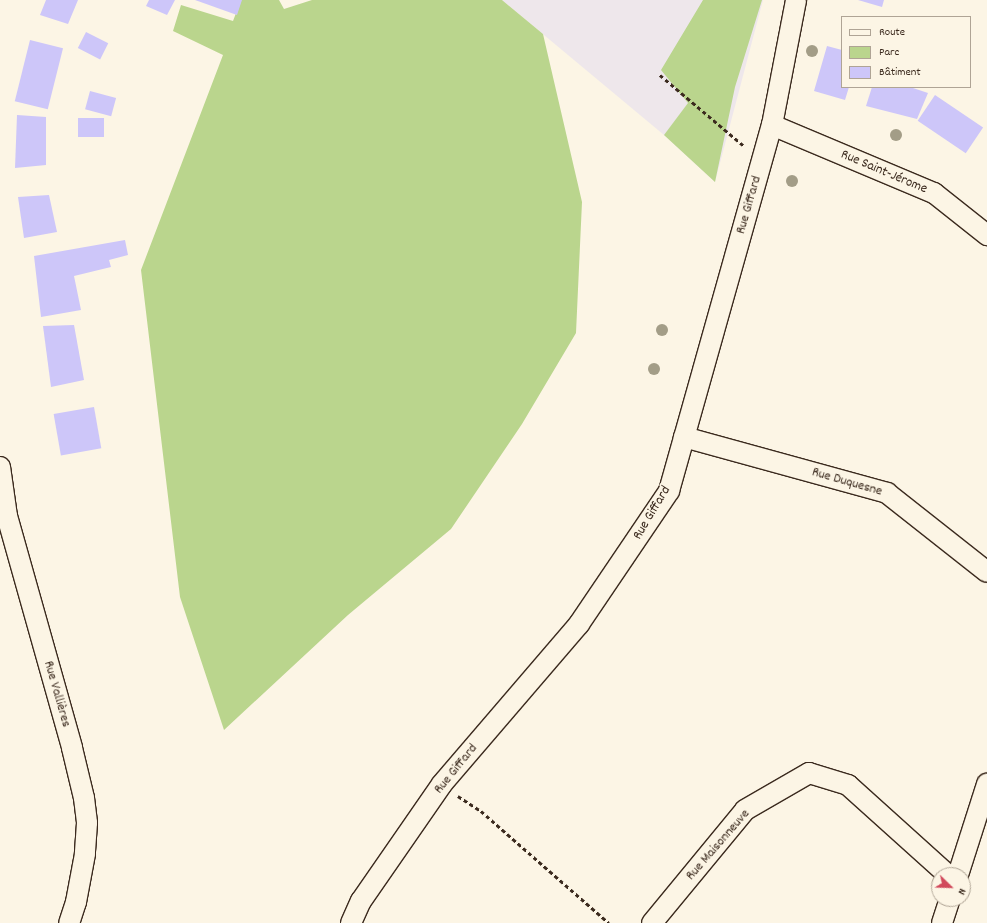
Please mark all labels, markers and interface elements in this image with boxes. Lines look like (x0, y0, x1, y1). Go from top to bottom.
legend (841, 16, 971, 88)
text: Route (879, 24, 905, 41)
text: Parc (879, 44, 899, 61)
text: Bâtiment (879, 64, 921, 81)
street label: Rue Saint-Jérome (838, 146, 930, 198)
street label: Rue Giffard (733, 174, 765, 236)
street label: Rue Duquesne (810, 464, 884, 500)
street label: Rue Giffard (629, 483, 675, 543)
street label: Rue Vallières (40, 659, 74, 729)
street label: Rue Giffard (431, 741, 481, 797)
street label: Rue Maisonneuve (683, 806, 753, 884)
north arrow (931, 867, 971, 907)
text: N (953, 886, 970, 897)

